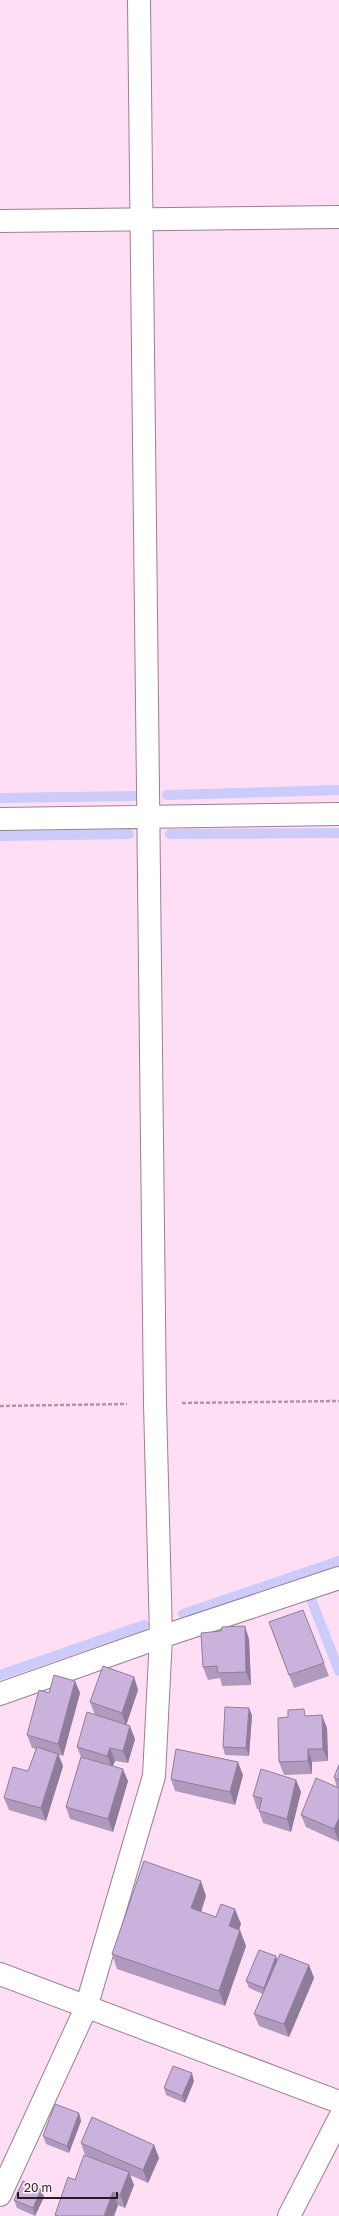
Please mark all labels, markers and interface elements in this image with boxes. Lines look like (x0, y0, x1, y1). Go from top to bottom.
scale bar (18, 2174, 117, 2200)
text: 20 m (24, 2180, 52, 2195)

